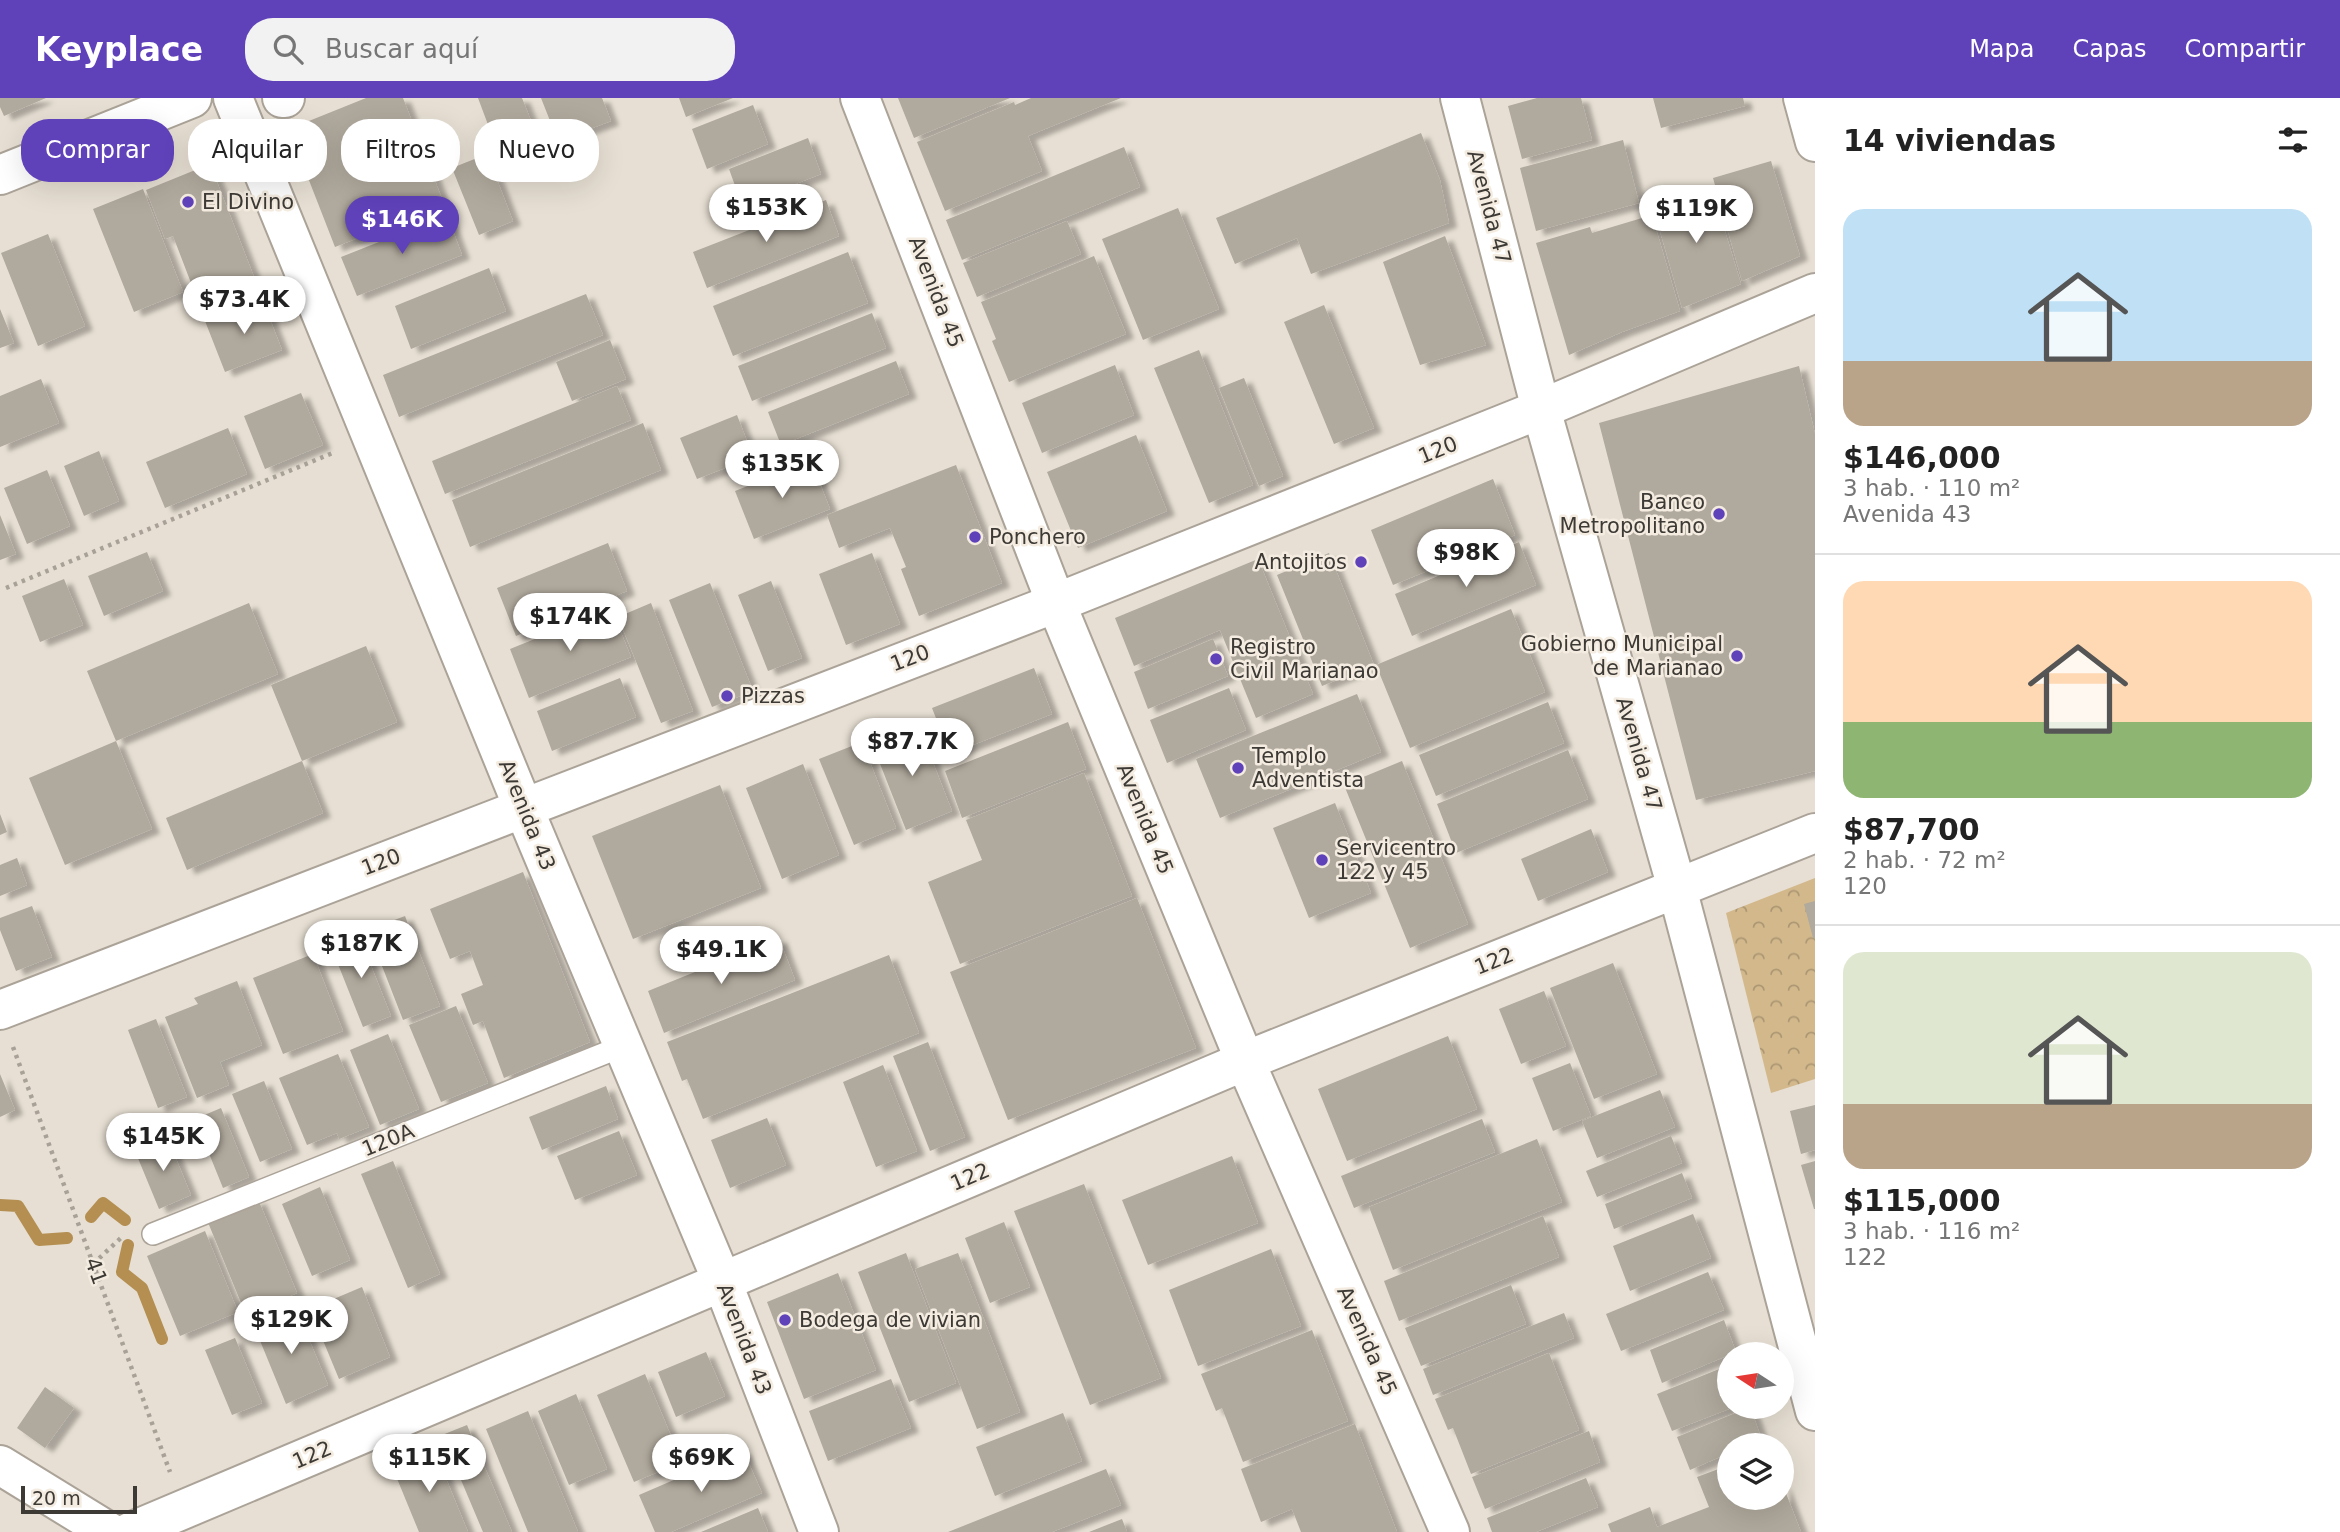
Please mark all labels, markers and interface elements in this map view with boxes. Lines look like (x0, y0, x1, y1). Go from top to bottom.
search box (245, 18, 735, 81)
text: Keyplace (35, 30, 203, 69)
icon: search (269, 30, 307, 68)
text: Buscar aquí (325, 34, 478, 64)
text: Mapa (1969, 35, 2035, 63)
text: Capas (2073, 35, 2146, 63)
text: Compartir (2184, 35, 2305, 63)
chip: Comprar (21, 119, 174, 182)
chip: Alquilar (188, 119, 327, 182)
chip: Filtros (341, 119, 460, 182)
chip: Nuevo (474, 119, 599, 182)
icon: filters (2274, 121, 2312, 159)
text: 14 viviendas (1843, 123, 2056, 158)
street label: Avenida 47 (1462, 147, 1516, 267)
pin: $153K (717, 184, 815, 244)
pin: $119K (1647, 186, 1745, 245)
place label: El Divino (202, 190, 294, 214)
marker: El Divino (180, 194, 196, 210)
text: $153K (725, 194, 807, 220)
text: $119K (1655, 195, 1737, 221)
pin: $146K (353, 197, 451, 256)
text: $146K (361, 206, 443, 232)
street label: Avenida 45 (904, 233, 968, 351)
icon: home (2015, 254, 2141, 380)
pin: $73.4K (187, 276, 301, 336)
text: $73.4K (199, 286, 289, 312)
street label: 120 (1415, 431, 1461, 469)
pin: $135K (733, 440, 831, 500)
text: $146,000 (1843, 440, 2001, 475)
text: $135K (741, 450, 823, 476)
text: 3 hab. · 110 m² (1843, 475, 2020, 501)
place label: Banco Metropolitano (1560, 490, 1705, 538)
text: Avenida 43 (1843, 501, 1971, 527)
marker: Banco Metropolitano (1711, 506, 1727, 522)
place label: Ponchero (989, 525, 1086, 549)
marker: Ponchero (967, 529, 983, 545)
pin: $98K (1425, 530, 1507, 589)
text: $98K (1433, 539, 1499, 565)
place label: Antojitos (1255, 550, 1347, 574)
marker: Antojitos (1353, 554, 1369, 570)
pin: $174K (521, 594, 619, 653)
text: $174K (529, 603, 611, 629)
icon: home (2015, 626, 2141, 752)
place label: Gobierno Municipal de Marianao (1521, 632, 1723, 680)
place label: Registro Civil Marianao (1230, 635, 1379, 683)
street label: 120 (887, 640, 933, 676)
marker: Gobierno Municipal de Marianao (1729, 648, 1745, 664)
marker: Registro Civil Marianao (1208, 651, 1224, 667)
place label: Pizzas (741, 684, 805, 708)
marker: Pizzas (719, 688, 735, 704)
street label: Avenida 47 (1611, 694, 1667, 814)
pin: $87.7K (855, 718, 969, 778)
text: $87.7K (867, 728, 957, 754)
place label: Templo Adventista (1251, 744, 1364, 792)
street label: Avenida 43 (494, 756, 560, 874)
street label: Avenida 45 (1112, 760, 1178, 878)
marker: Templo Adventista (1230, 760, 1246, 776)
text: $87,700 (1843, 812, 1980, 847)
place label: Servicentro 122 y 45 (1336, 836, 1456, 884)
street label: 120 (358, 844, 404, 880)
text: 2 hab. · 72 m² (1843, 847, 2006, 873)
marker: Servicentro 122 y 45 (1314, 852, 1330, 868)
text: 120 (1843, 873, 1887, 899)
pin: $187K (312, 920, 410, 980)
pin: $49.1K (664, 926, 778, 986)
text: $187K (320, 930, 402, 956)
text: $49.1K (676, 936, 766, 962)
street label: 122 (1471, 942, 1517, 980)
icon: home (2015, 997, 2141, 1123)
pin: $145K (114, 1114, 212, 1173)
street label: 120A (358, 1118, 418, 1161)
text: $145K (122, 1123, 204, 1149)
street label: 122 (947, 1158, 993, 1196)
text: $115,000 (1843, 1183, 2001, 1218)
text: 3 hab. · 116 m² (1843, 1218, 2020, 1244)
text: 122 (1843, 1244, 1887, 1270)
street label: 41 (80, 1254, 112, 1288)
street label: Avenida 43 (712, 1280, 776, 1398)
street label: Avenida 45 (1332, 1283, 1402, 1399)
pin: $129K (242, 1296, 340, 1356)
text: $129K (250, 1306, 332, 1332)
place label: Bodega de vivian (799, 1308, 981, 1332)
marker: Bodega de vivian (777, 1312, 793, 1328)
north arrow (1717, 1342, 1794, 1419)
map controls (1717, 1342, 1794, 1510)
button: layers (1717, 1433, 1794, 1510)
pin: $115K (380, 1434, 478, 1494)
pin: $69K (660, 1434, 742, 1494)
street label: 122 (289, 1436, 335, 1474)
text: $115K (388, 1444, 470, 1470)
text: $69K (668, 1444, 734, 1470)
scale bar (21, 1483, 136, 1515)
text: 20 m (32, 1487, 81, 1509)

